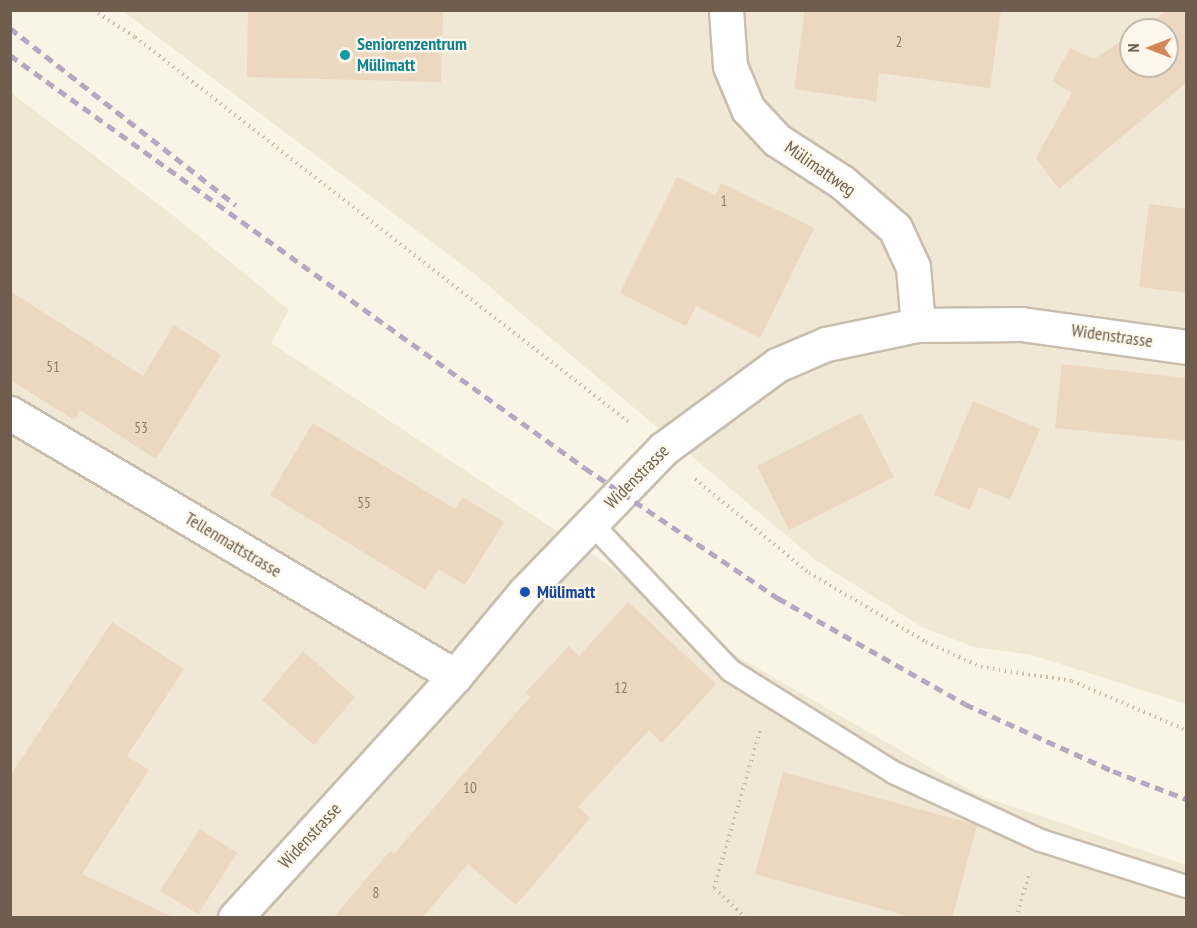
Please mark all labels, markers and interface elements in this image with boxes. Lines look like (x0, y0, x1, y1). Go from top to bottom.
north arrow (1119, 18, 1179, 78)
house number: 2 (896, 33, 902, 51)
place label: Seniorenzentrum Mülimatt (357, 34, 467, 76)
text: N (1123, 44, 1143, 52)
marker: Seniorenzentrum Mülimatt (338, 48, 352, 62)
street label: Mülimattweg (780, 137, 860, 201)
house number: 1 (721, 192, 727, 210)
street label: Widenstrasse (1070, 320, 1154, 352)
house number: 51 (46, 358, 60, 376)
house number: 53 (134, 419, 148, 437)
street label: Widenstrasse (600, 440, 674, 514)
house number: 55 (357, 494, 371, 512)
street label: Tellenmattstrasse (181, 508, 285, 582)
place label: Mülimatt (537, 581, 595, 603)
marker: Mülimatt (518, 585, 532, 599)
house number: 12 (614, 679, 628, 697)
house number: 10 (463, 779, 477, 797)
street label: Widenstrasse (274, 799, 346, 873)
house number: 8 (373, 884, 379, 902)

